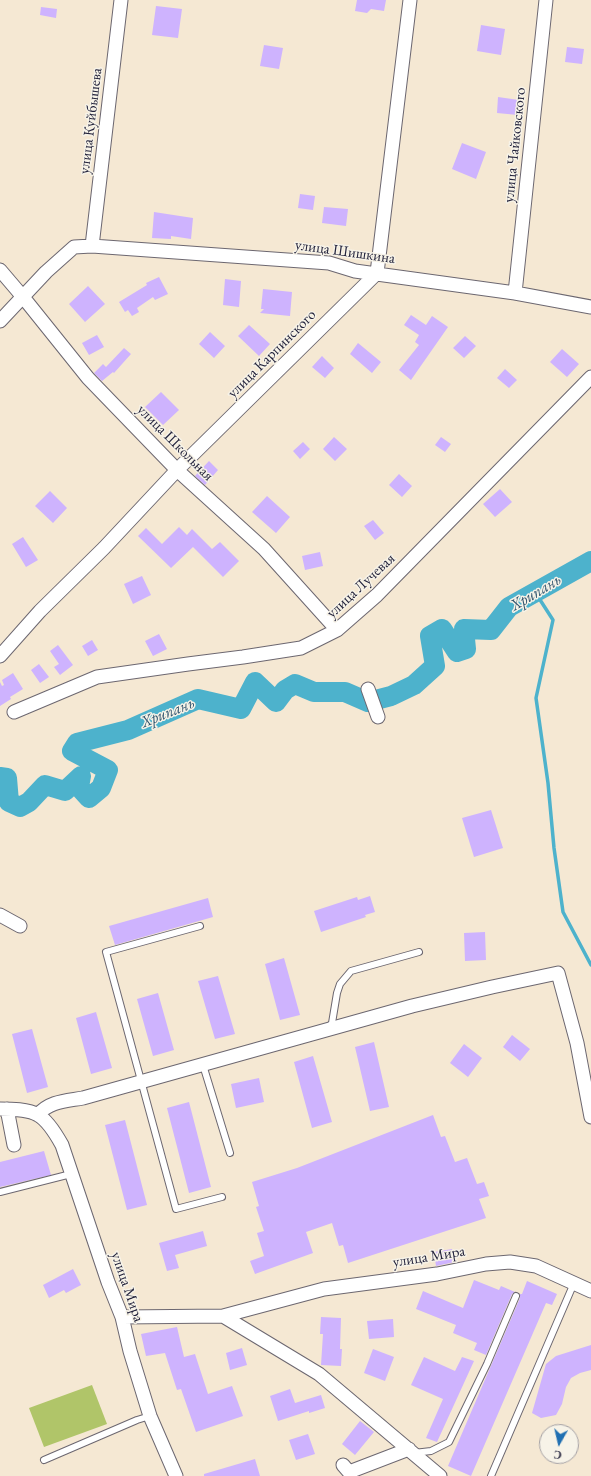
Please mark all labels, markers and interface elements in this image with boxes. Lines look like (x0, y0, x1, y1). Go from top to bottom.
street label: улица Куйбышева (76, 67, 106, 175)
street label: улица Чайковского (500, 87, 530, 203)
street label: улица Шишкина (294, 236, 396, 268)
street label: улица Карпинского (224, 306, 320, 402)
street label: улица Школьная (133, 401, 217, 485)
street label: улица Лучевая (323, 550, 399, 622)
water label: Хрипань (507, 570, 565, 616)
water label: Хрипань (138, 694, 198, 732)
street label: улица Мира (392, 1242, 466, 1272)
street label: улица Мира (107, 1250, 147, 1324)
north arrow (539, 1424, 579, 1464)
text: С (553, 1447, 562, 1462)

